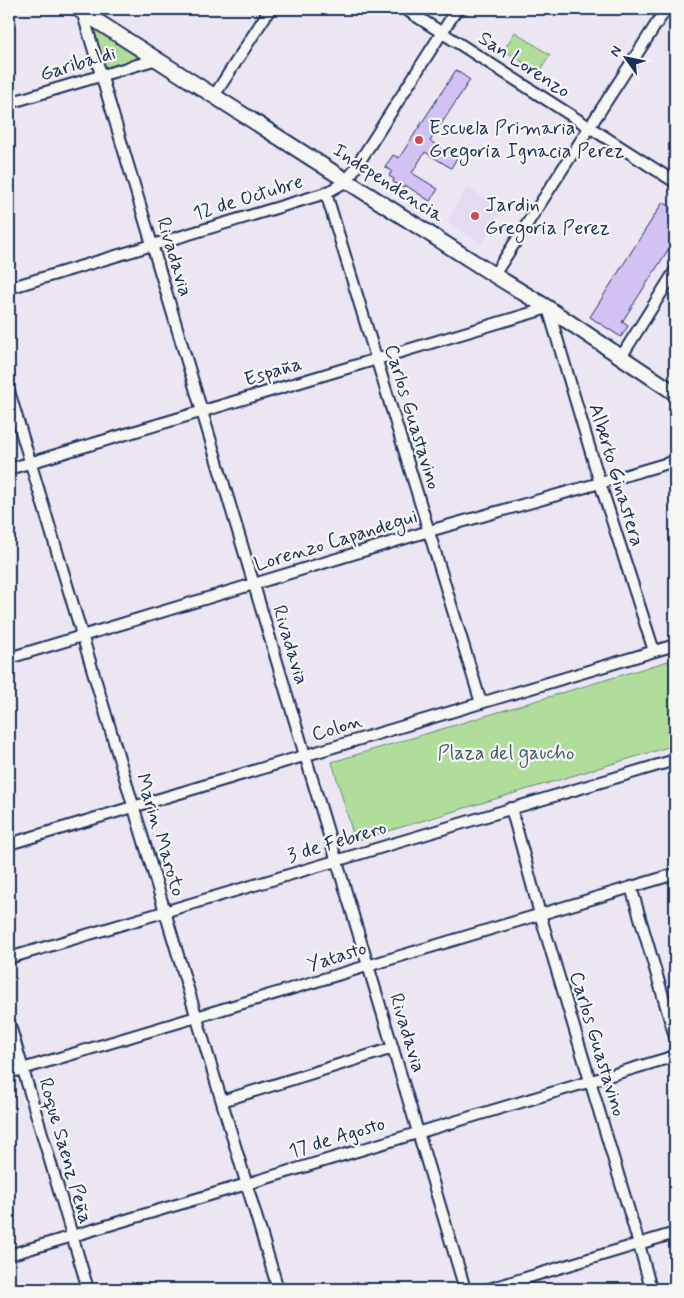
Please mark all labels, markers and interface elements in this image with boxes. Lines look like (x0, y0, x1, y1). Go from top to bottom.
street label: San Lorenzo (473, 25, 575, 105)
north arrow (602, 32, 652, 82)
street label: Garibaldi (37, 40, 119, 88)
text: N (606, 43, 626, 60)
place label: Escuela Primaria Gregoria Ignacia Perez (429, 115, 625, 166)
marker: Escuela Primaria Gregoria Ignacia Perez (413, 134, 425, 146)
street label: Independencia (327, 137, 449, 229)
street label: 12 de Octubre (190, 168, 306, 228)
place label: Jardin Gregoria Perez (485, 192, 610, 243)
marker: Jardin Gregoria Perez (469, 210, 481, 222)
street label: Rivadavia (149, 214, 199, 300)
street label: Carlos Guastavino (377, 341, 447, 493)
street label: España (241, 350, 305, 394)
street label: Alberto Ginastera (581, 400, 651, 550)
street label: Lorenzo Capandegui (251, 503, 421, 580)
street label: Rivadavia (265, 602, 315, 688)
street label: Colon (308, 707, 366, 748)
park label: Plaza del gaucho (437, 740, 575, 768)
street label: Marin Maroto (129, 770, 191, 900)
street label: 3 de Febrero (284, 814, 390, 870)
street label: Yatasto (304, 935, 370, 979)
street label: Carlos Guastavino (562, 968, 632, 1120)
street label: Rivadavia (382, 990, 432, 1076)
street label: Roque Saenz Peña (31, 1075, 99, 1227)
street label: 17 de Agosto (285, 1111, 389, 1165)

